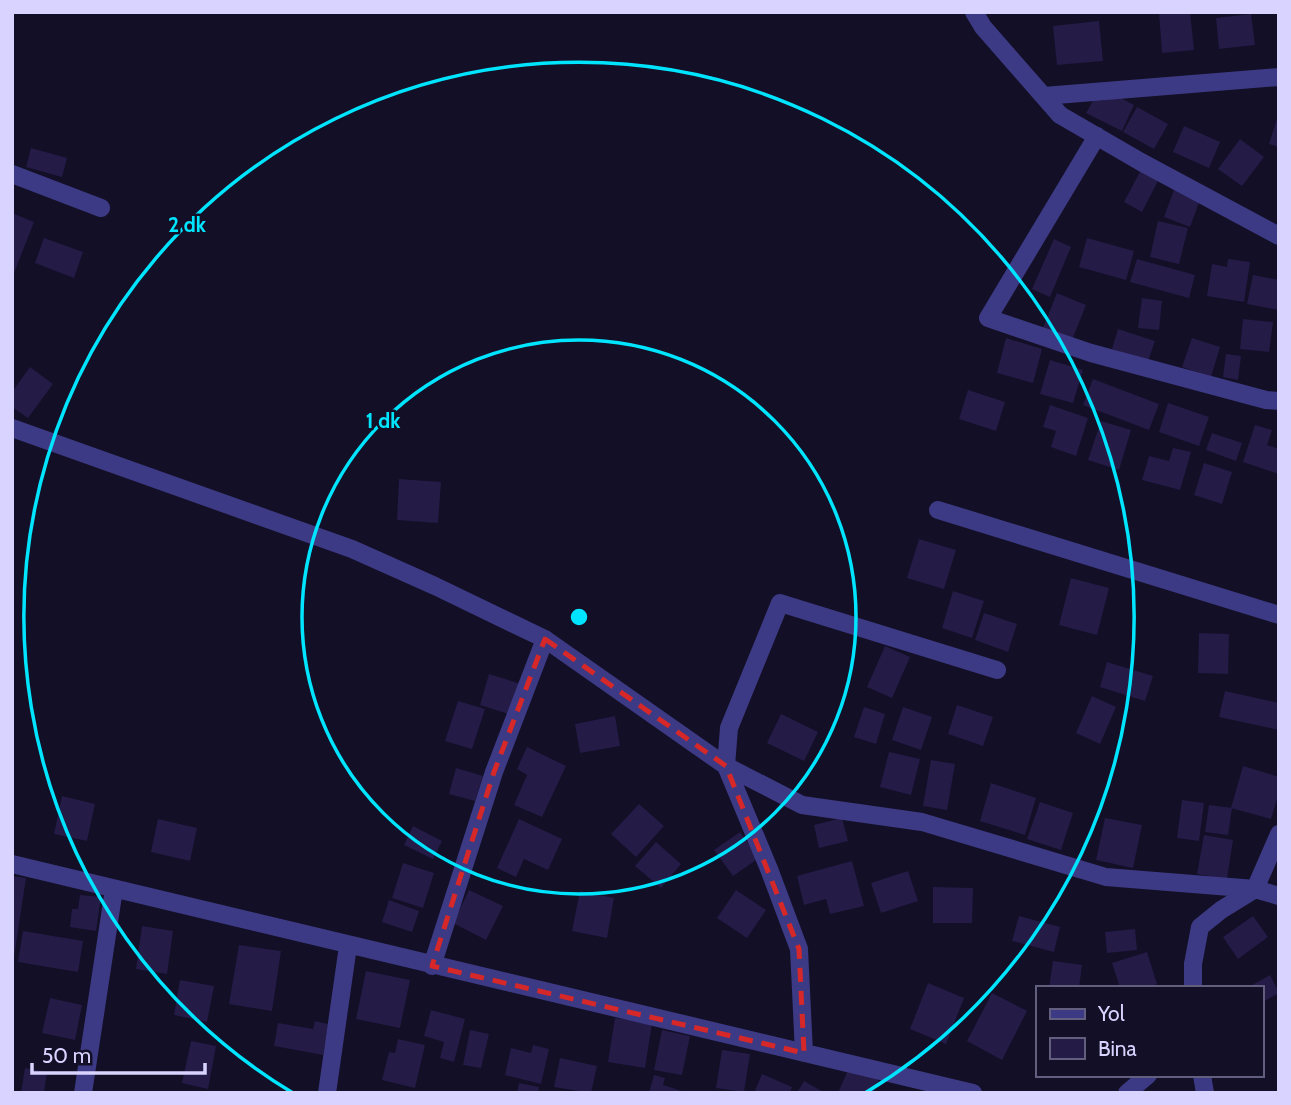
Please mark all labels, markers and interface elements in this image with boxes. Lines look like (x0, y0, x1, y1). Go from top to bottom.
text: 2 dk (168, 212, 207, 237)
text: 1 dk (366, 408, 401, 433)
centre of rings (567, 605, 591, 629)
legend (1036, 986, 1263, 1077)
text: Yol (1097, 1001, 1125, 1026)
scale bar (32, 1032, 205, 1076)
text: Bina (1098, 1036, 1137, 1061)
text: 50 m (42, 1043, 91, 1068)

